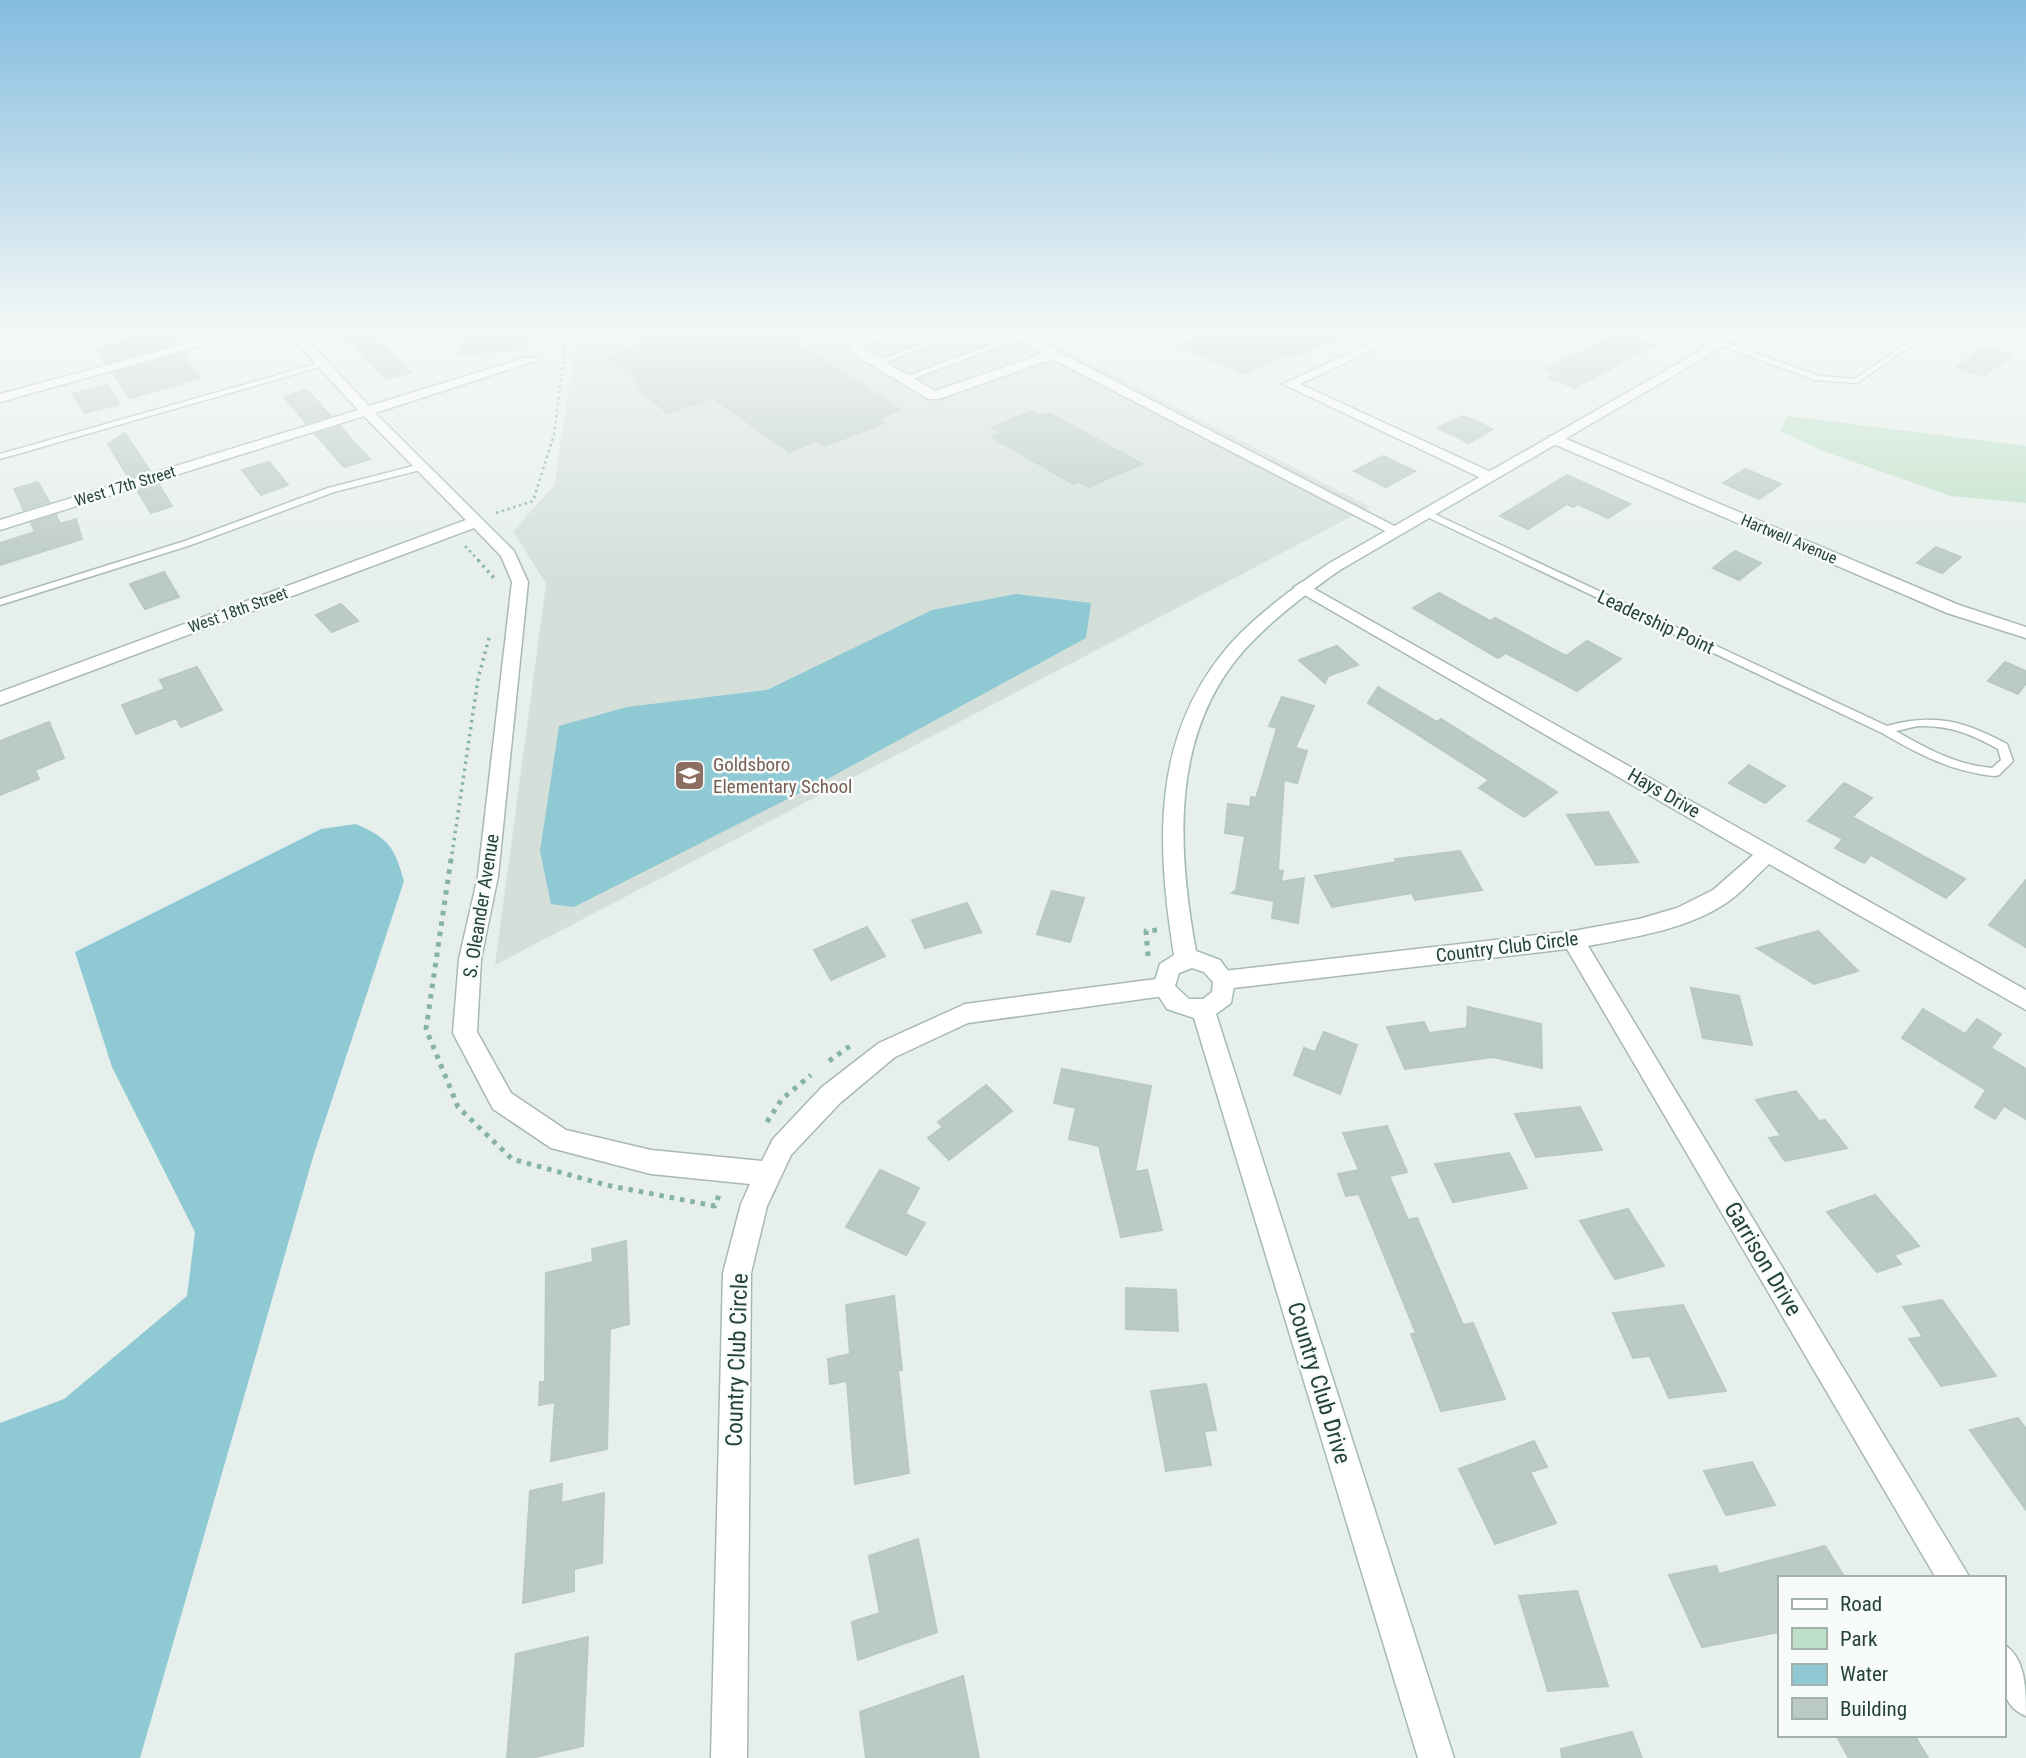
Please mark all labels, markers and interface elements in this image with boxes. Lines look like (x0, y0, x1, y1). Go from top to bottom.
street label: West 17th Street (72, 462, 178, 510)
street label: Hartwell Avenue (1738, 510, 1840, 568)
street label: West 18th Street (186, 583, 291, 637)
street label: Leadership Point (1594, 585, 1718, 659)
place label: Goldsboro Elementary School (713, 753, 852, 798)
school or university icon: Goldsboro Elementary School (673, 758, 707, 792)
street label: Hays Drive (1624, 763, 1704, 823)
street label: S. Oleander Avenue (458, 832, 504, 980)
street label: Country Club Circle (1434, 927, 1580, 967)
street label: Garrison Drive (1718, 1197, 1808, 1321)
street label: Country Club Circle (720, 1273, 754, 1447)
street label: Country Club Drive (1282, 1299, 1356, 1467)
legend (1778, 1576, 2005, 1737)
text: Road (1840, 1592, 1882, 1616)
text: Park (1840, 1627, 1878, 1651)
text: Water (1840, 1662, 1888, 1686)
text: Building (1840, 1697, 1907, 1721)

